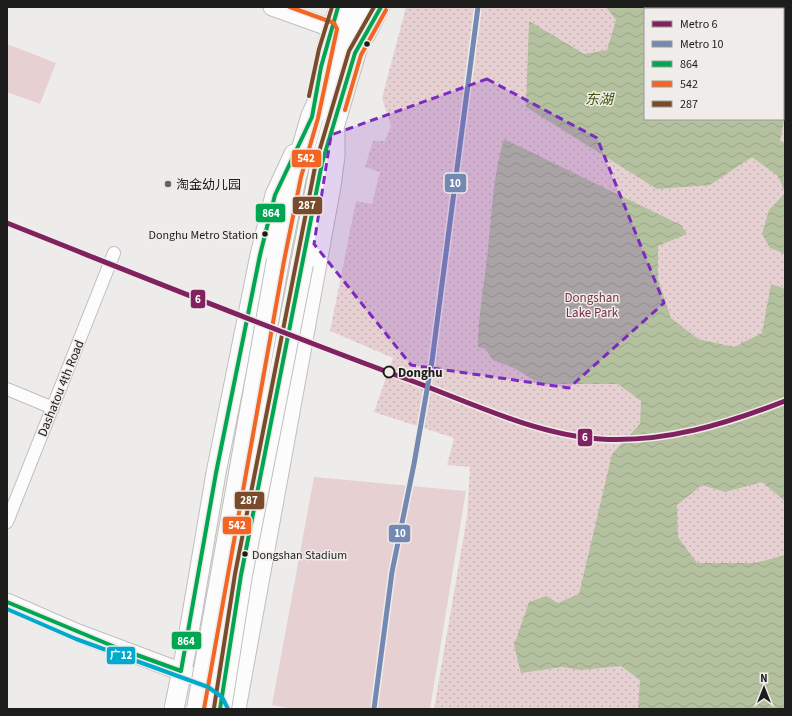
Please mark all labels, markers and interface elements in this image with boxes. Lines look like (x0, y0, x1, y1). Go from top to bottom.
legend (644, 8, 784, 120)
text: Metro 6 (680, 16, 718, 33)
text: Metro 10 (680, 36, 724, 53)
unlabelled marker (362, 39, 372, 49)
text: 864 (680, 56, 698, 73)
text: 542 (680, 76, 698, 93)
water label: 东湖 (585, 90, 615, 110)
text: 287 (680, 96, 698, 113)
line badge: 542 (291, 149, 322, 168)
text: 542 (297, 151, 315, 166)
line badge: 10 (444, 173, 467, 193)
place label: 淘金幼儿园 (176, 176, 241, 194)
text: 10 (449, 176, 461, 191)
marker: 淘金幼儿园 (163, 179, 173, 189)
line badge: 287 (292, 196, 323, 215)
text: 287 (298, 198, 316, 213)
line badge: 864 (255, 203, 286, 223)
text: 864 (262, 206, 280, 221)
place label: Donghu Metro Station (149, 227, 258, 244)
marker: Donghu Metro Station (260, 229, 270, 239)
line badge: 6 (190, 289, 206, 309)
park label: Dongshan Lake Park (565, 289, 619, 322)
text: 6 (195, 292, 201, 307)
street label: Dashatou 4th Road (33, 337, 89, 439)
place label: Donghu (398, 364, 443, 382)
marker: Donghu (382, 365, 396, 379)
line badge: 6 (577, 428, 593, 447)
text: 6 (582, 430, 588, 445)
line badge: 287 (234, 491, 265, 510)
text: 287 (240, 493, 258, 508)
line badge: 542 (222, 516, 252, 535)
text: 542 (228, 518, 246, 533)
line badge: 10 (388, 524, 411, 543)
text: 10 (394, 526, 406, 541)
place label: Dongshan Stadium (252, 547, 347, 564)
marker: Dongshan Stadium (240, 549, 250, 559)
line badge: 864 (171, 631, 202, 650)
text: 864 (177, 634, 195, 649)
line badge: 广12 (106, 646, 136, 665)
text: 广12 (110, 648, 132, 663)
north arrow (744, 668, 784, 708)
text: N (760, 671, 768, 686)

